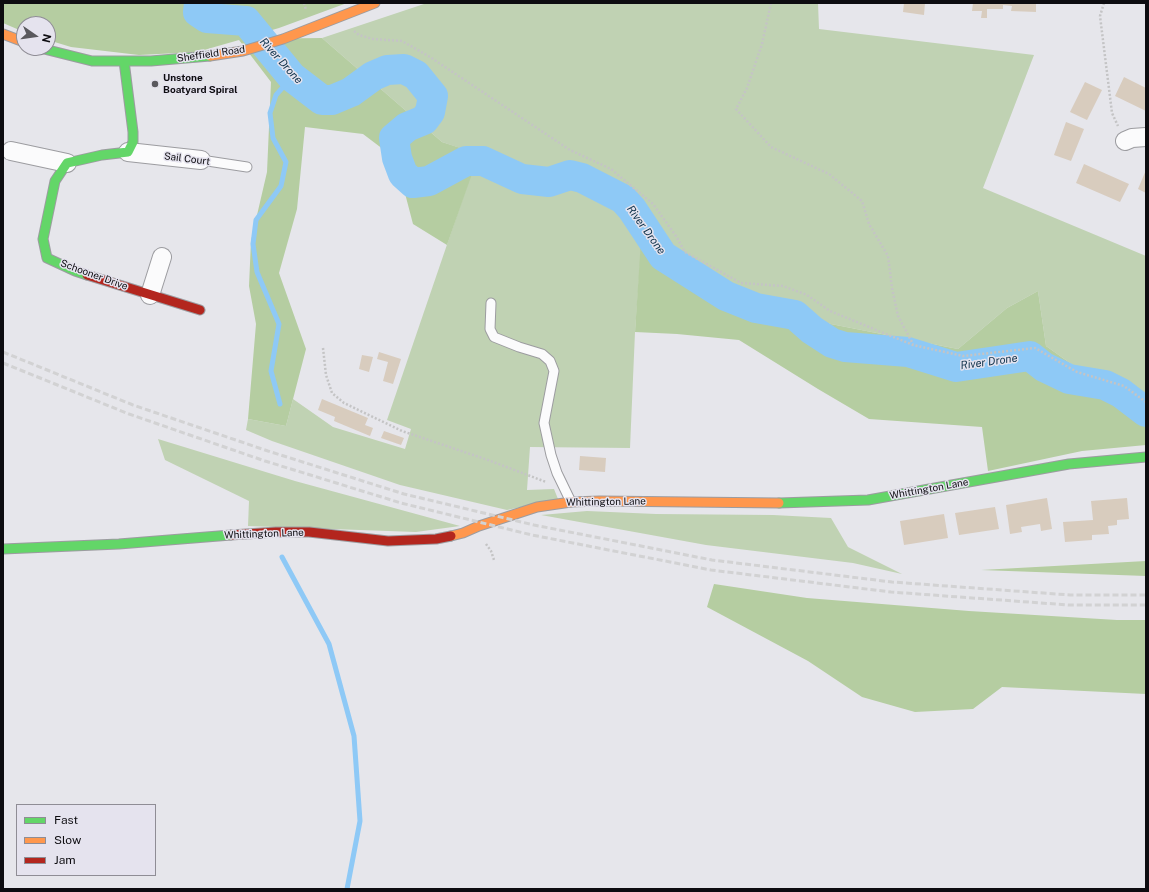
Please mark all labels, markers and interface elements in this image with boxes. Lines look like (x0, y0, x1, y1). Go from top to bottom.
north arrow (16, 16, 56, 56)
text: N (40, 33, 54, 44)
water label: River Drone (257, 35, 305, 87)
street label: Sheffield Road (176, 43, 246, 65)
place label: Unstone Boatyard Spiral (163, 72, 237, 96)
marker: Unstone Boatyard Spiral (150, 79, 160, 89)
street label: Sail Court (163, 150, 211, 168)
water label: River Drone (624, 203, 668, 257)
street label: Schooner Drive (59, 257, 129, 293)
water label: River Drone (960, 351, 1018, 373)
street label: Whittington Lane (889, 476, 969, 502)
street label: Whittington Lane (566, 495, 646, 509)
street label: Whittington Lane (224, 527, 304, 541)
legend (16, 804, 156, 876)
text: Fast (54, 813, 78, 827)
text: Slow (54, 833, 81, 847)
text: Jam (54, 853, 76, 867)

